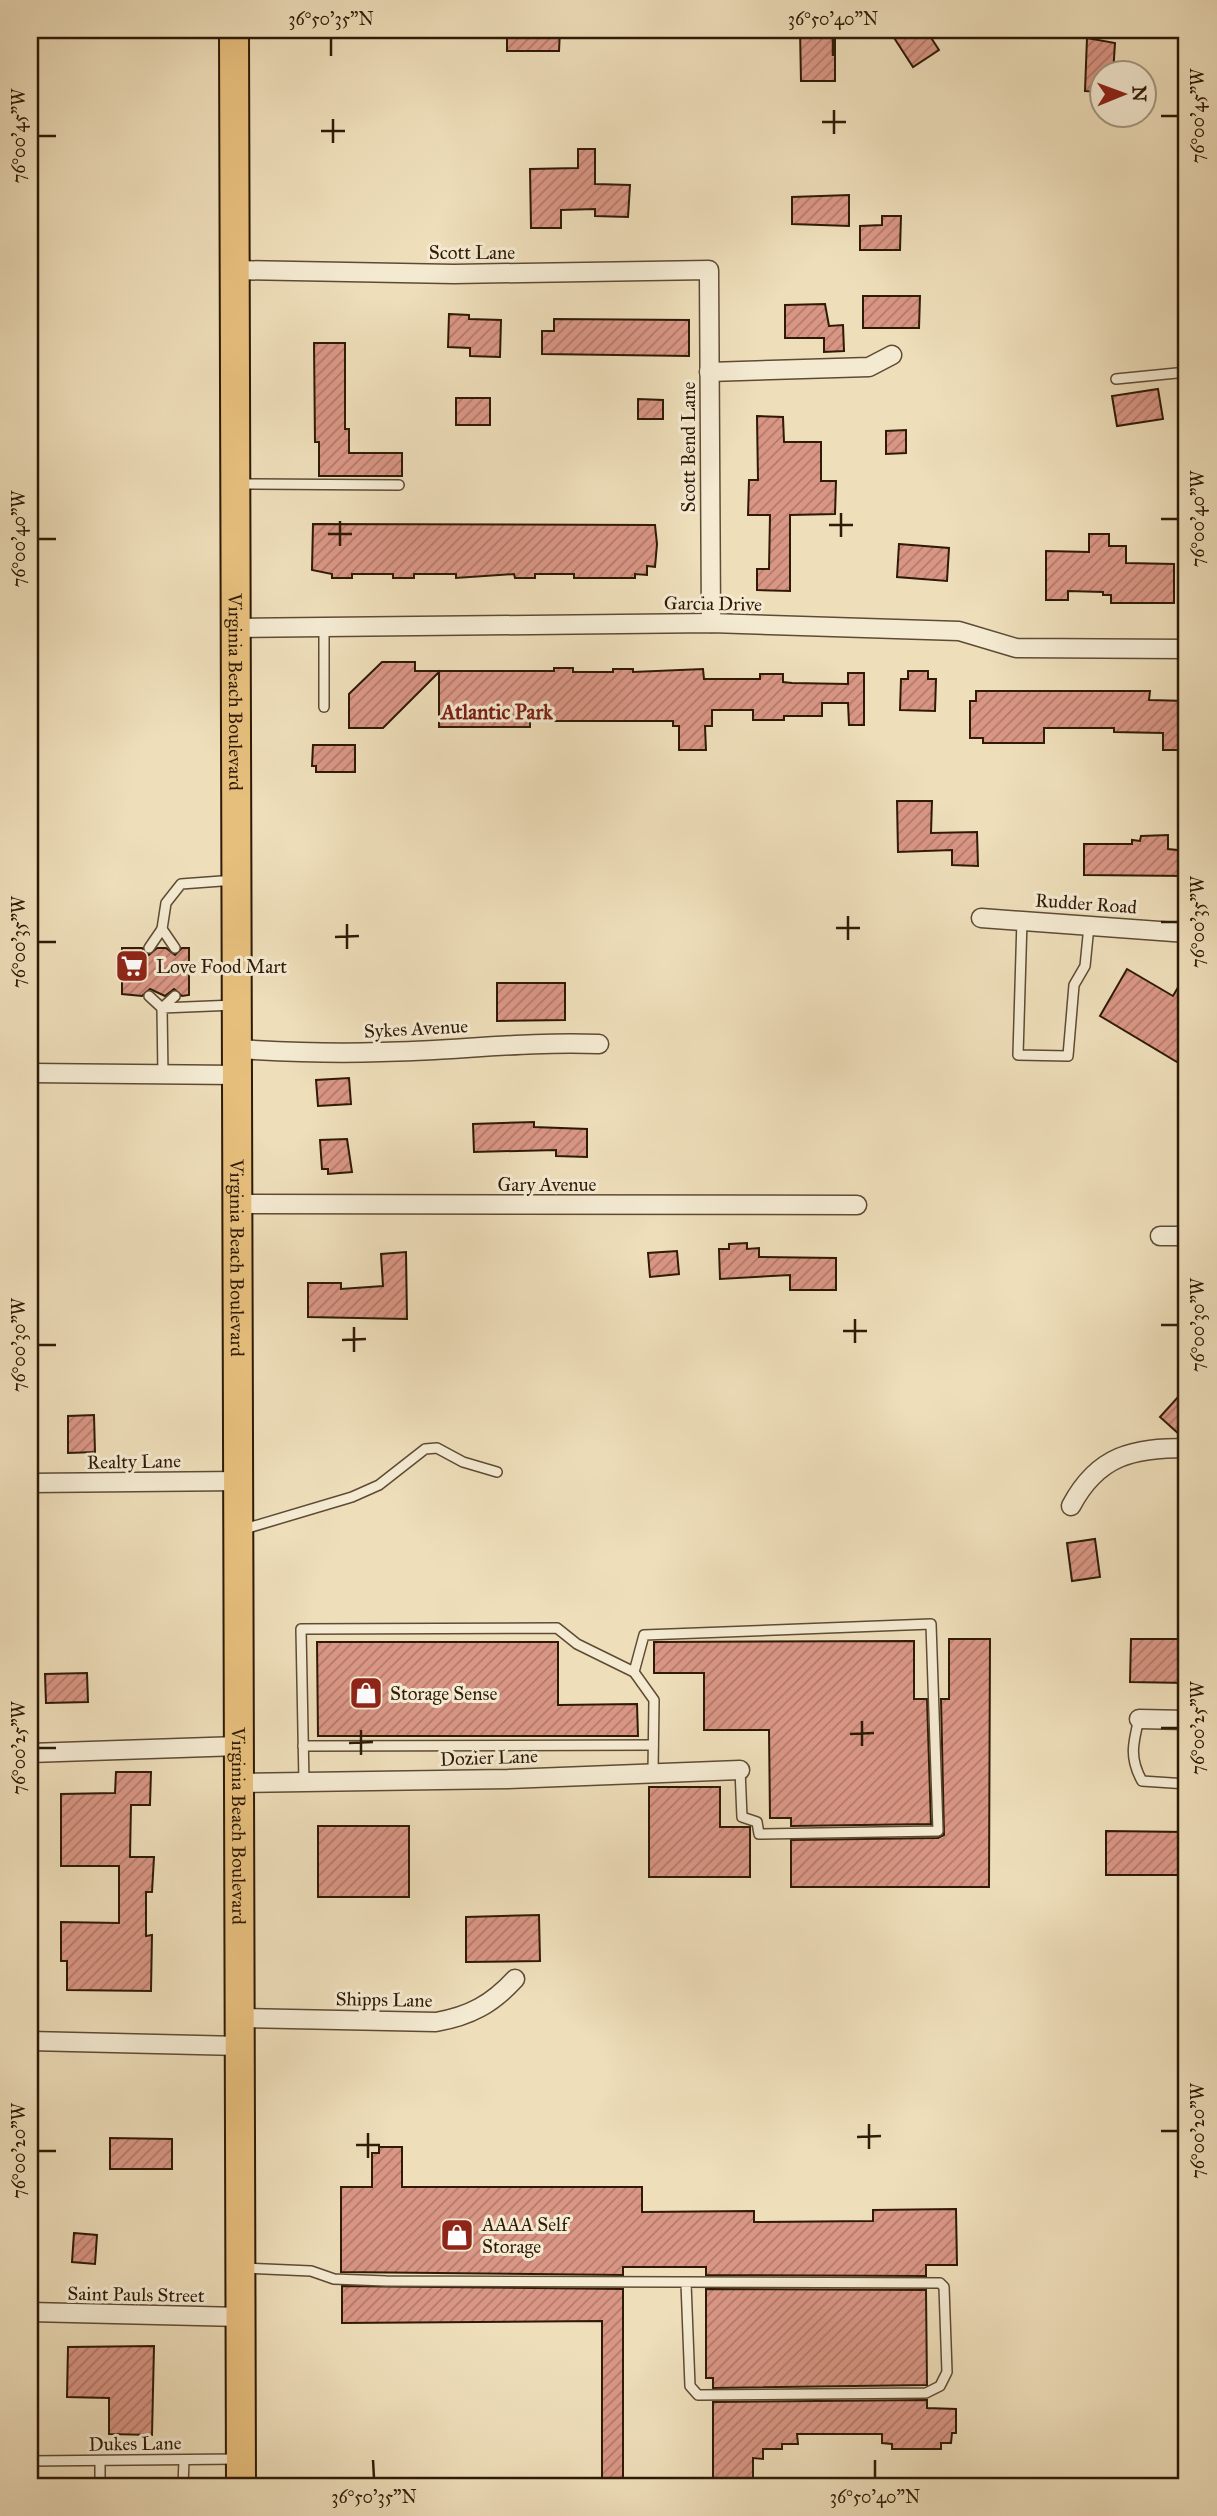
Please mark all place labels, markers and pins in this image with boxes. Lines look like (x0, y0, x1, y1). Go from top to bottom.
supermarket icon: Love Food Mart (113, 947, 151, 985)
place label: Love Food Mart (156, 955, 287, 978)
shop icon: Storage Sense (347, 1674, 385, 1712)
place label: Storage Sense (390, 1682, 497, 1706)
place label: AAAA Self Storage (481, 2213, 570, 2259)
shop icon: AAAA Self Storage (438, 2216, 476, 2254)

